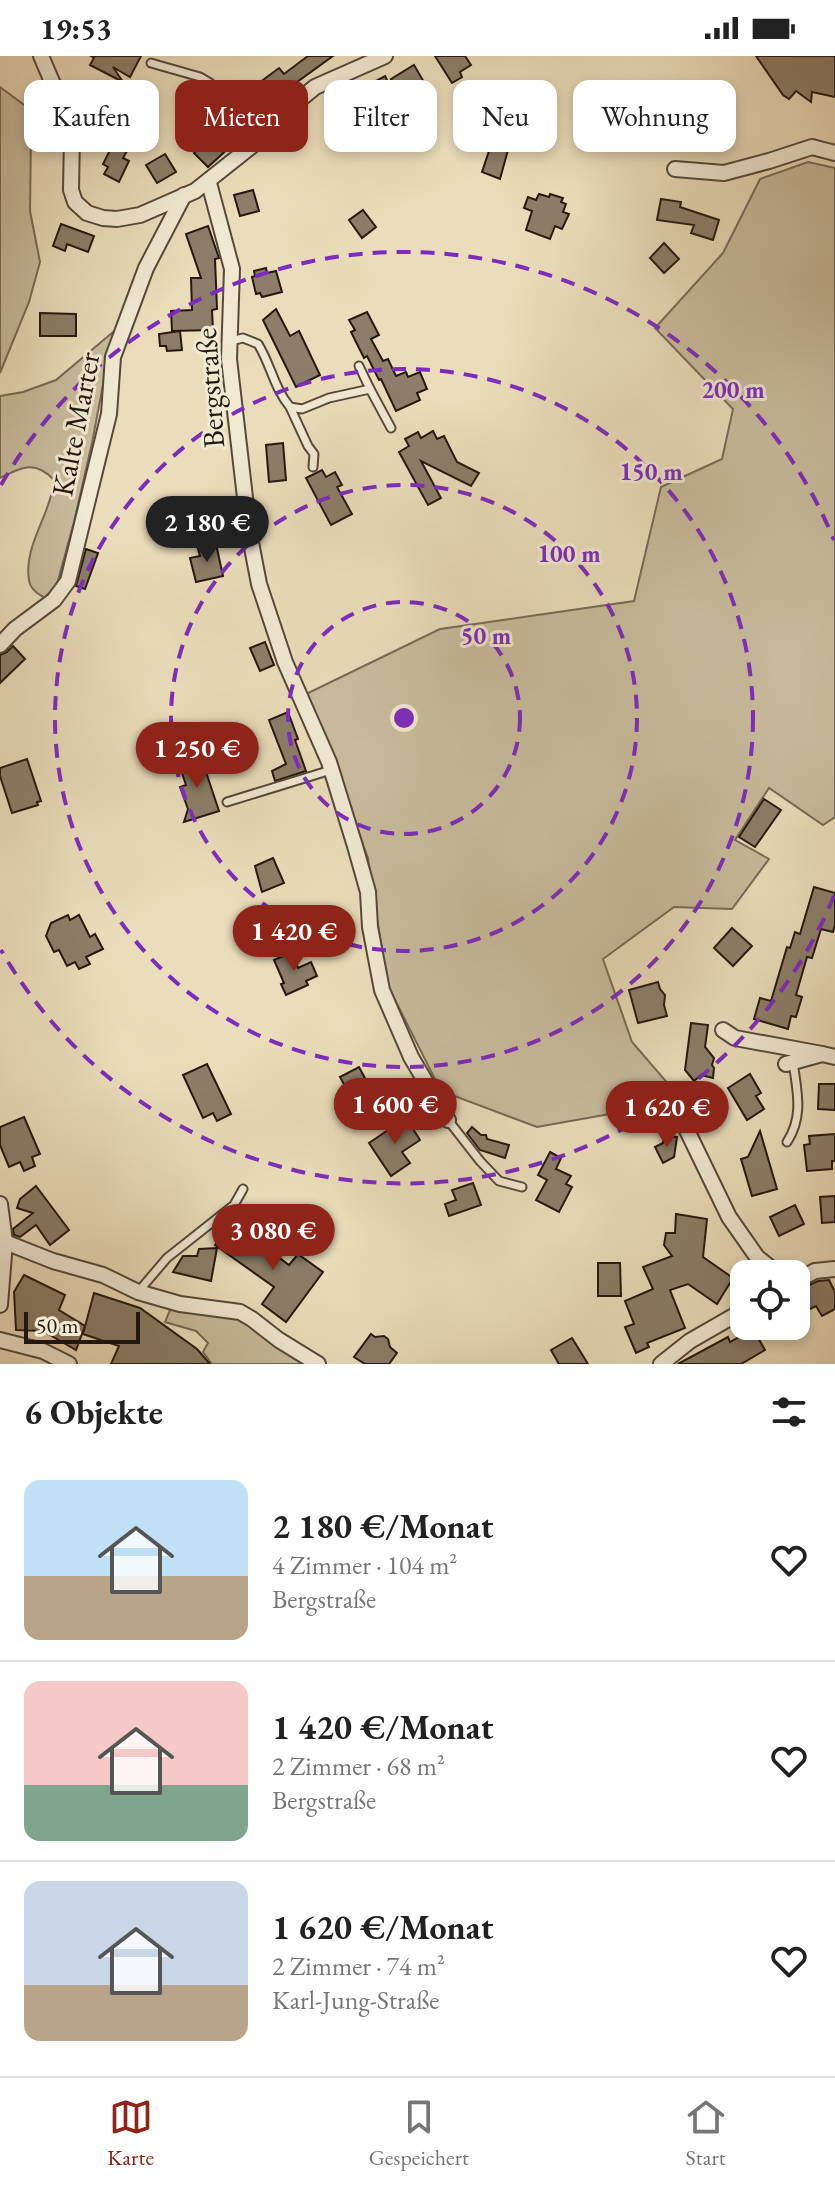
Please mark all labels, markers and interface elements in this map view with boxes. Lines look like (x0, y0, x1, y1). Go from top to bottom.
text: 19:53 (40, 9, 112, 48)
chip: Kaufen (24, 80, 159, 152)
chip: Mieten (175, 80, 308, 152)
chip: Filter (324, 80, 437, 152)
chip: Neu (453, 80, 557, 152)
chip: Wohnung (573, 80, 736, 152)
street label: Bergstraße (186, 327, 233, 449)
street label: Kalte Marter (42, 348, 109, 499)
text: 200 m (701, 374, 765, 405)
text: 150 m (619, 456, 683, 487)
pin: 2 180 € (133, 496, 281, 564)
text: 2 180 € (164, 505, 250, 539)
text: 100 m (537, 538, 601, 569)
text: 50 m (461, 620, 511, 651)
centre of rings (390, 704, 418, 732)
pin: 1 250 € (123, 722, 271, 790)
text: 1 250 € (154, 731, 240, 765)
pin: 1 420 € (220, 905, 368, 973)
text: 1 420 € (251, 914, 337, 948)
pin: 1 600 € (321, 1078, 469, 1146)
pin: 1 620 € (593, 1081, 741, 1149)
text: 1 600 € (352, 1087, 438, 1121)
text: 1 620 € (624, 1090, 710, 1124)
pin: 3 080 € (199, 1204, 347, 1272)
text: 3 080 € (230, 1213, 316, 1247)
map controls (730, 1260, 810, 1340)
button: locate (730, 1260, 810, 1340)
scale bar (24, 1308, 140, 1344)
text: 50 m (36, 1311, 79, 1340)
text: 6 Objekte (24, 1390, 163, 1434)
icon: filters (767, 1390, 811, 1434)
text: 2 180 €/Monat (272, 1504, 493, 1548)
icon: home (88, 1512, 184, 1608)
icon: heart (767, 1538, 811, 1582)
text: 4 Zimmer · 104 m² (272, 1548, 457, 1582)
text: Bergstraße (272, 1582, 376, 1616)
text: 1 420 €/Monat (272, 1705, 493, 1749)
icon: home (88, 1713, 184, 1809)
icon: heart (767, 1739, 811, 1783)
text: 2 Zimmer · 68 m² (272, 1749, 445, 1783)
text: Bergstraße (272, 1783, 376, 1817)
text: 1 620 €/Monat (272, 1905, 493, 1949)
icon: home (88, 1913, 184, 2009)
icon: heart (767, 1939, 811, 1983)
text: 2 Zimmer · 74 m² (272, 1949, 445, 1983)
text: Karl-Jung-Straße (272, 1983, 439, 2017)
tab: Karte (107, 2095, 154, 2172)
tab: Gespeichert (369, 2095, 469, 2172)
tab: Start (684, 2095, 728, 2172)

